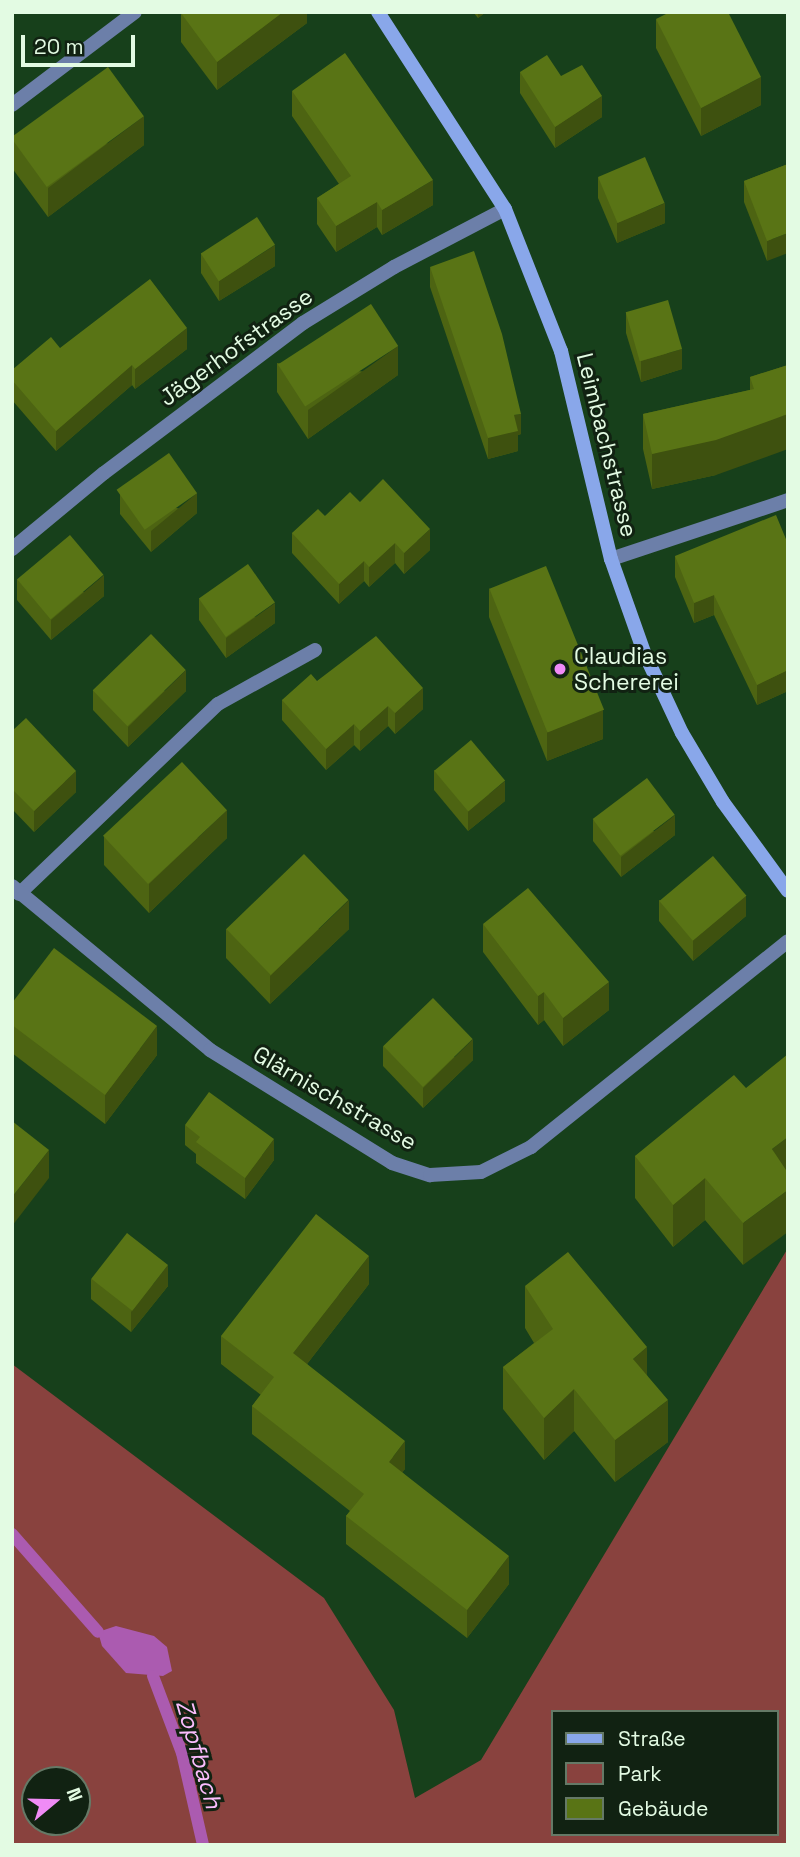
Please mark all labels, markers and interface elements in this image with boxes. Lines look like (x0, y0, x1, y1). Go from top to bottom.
scale bar (24, 21, 138, 65)
text: 20 m (34, 33, 84, 60)
street label: Jägerhofstrasse (154, 282, 318, 412)
street label: Leimbachstrasse (571, 350, 643, 540)
place label: Claudias Schererei (574, 642, 679, 696)
marker: Claudias Schererei (552, 661, 568, 677)
street label: Glärnischstrasse (248, 1040, 422, 1156)
water label: Zopfbach (170, 1696, 228, 1812)
legend (552, 1710, 779, 1836)
text: Straße (618, 1725, 686, 1752)
text: Park (618, 1760, 662, 1787)
north arrow (21, 1766, 91, 1836)
text: N (61, 1785, 88, 1805)
text: Gebäude (618, 1795, 708, 1822)

